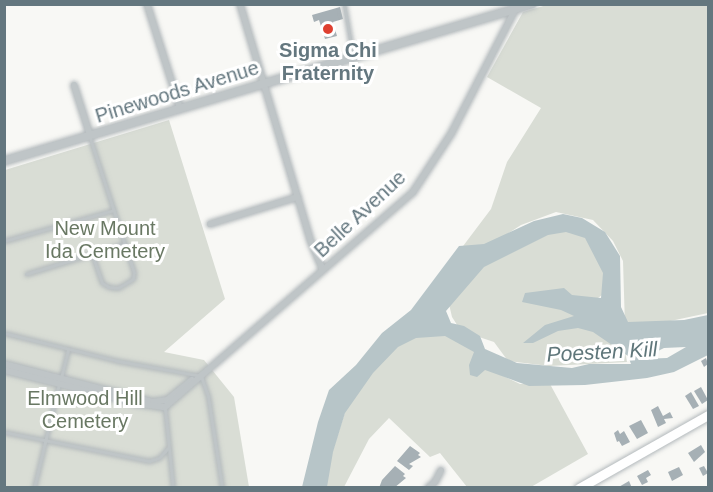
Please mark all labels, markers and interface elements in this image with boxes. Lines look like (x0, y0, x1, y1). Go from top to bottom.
marker: Sigma Chi Fraternity (321, 22, 335, 36)
place label: Sigma Chi Fraternity (279, 38, 377, 85)
street label: Pinewoods Avenue (92, 56, 262, 128)
street label: Belle Avenue (309, 165, 411, 263)
park label: New Mount Ida Cemetery (45, 216, 165, 263)
water label: Poesten Kill (546, 337, 658, 367)
park label: Elmwood Hill Cemetery (27, 387, 143, 434)

